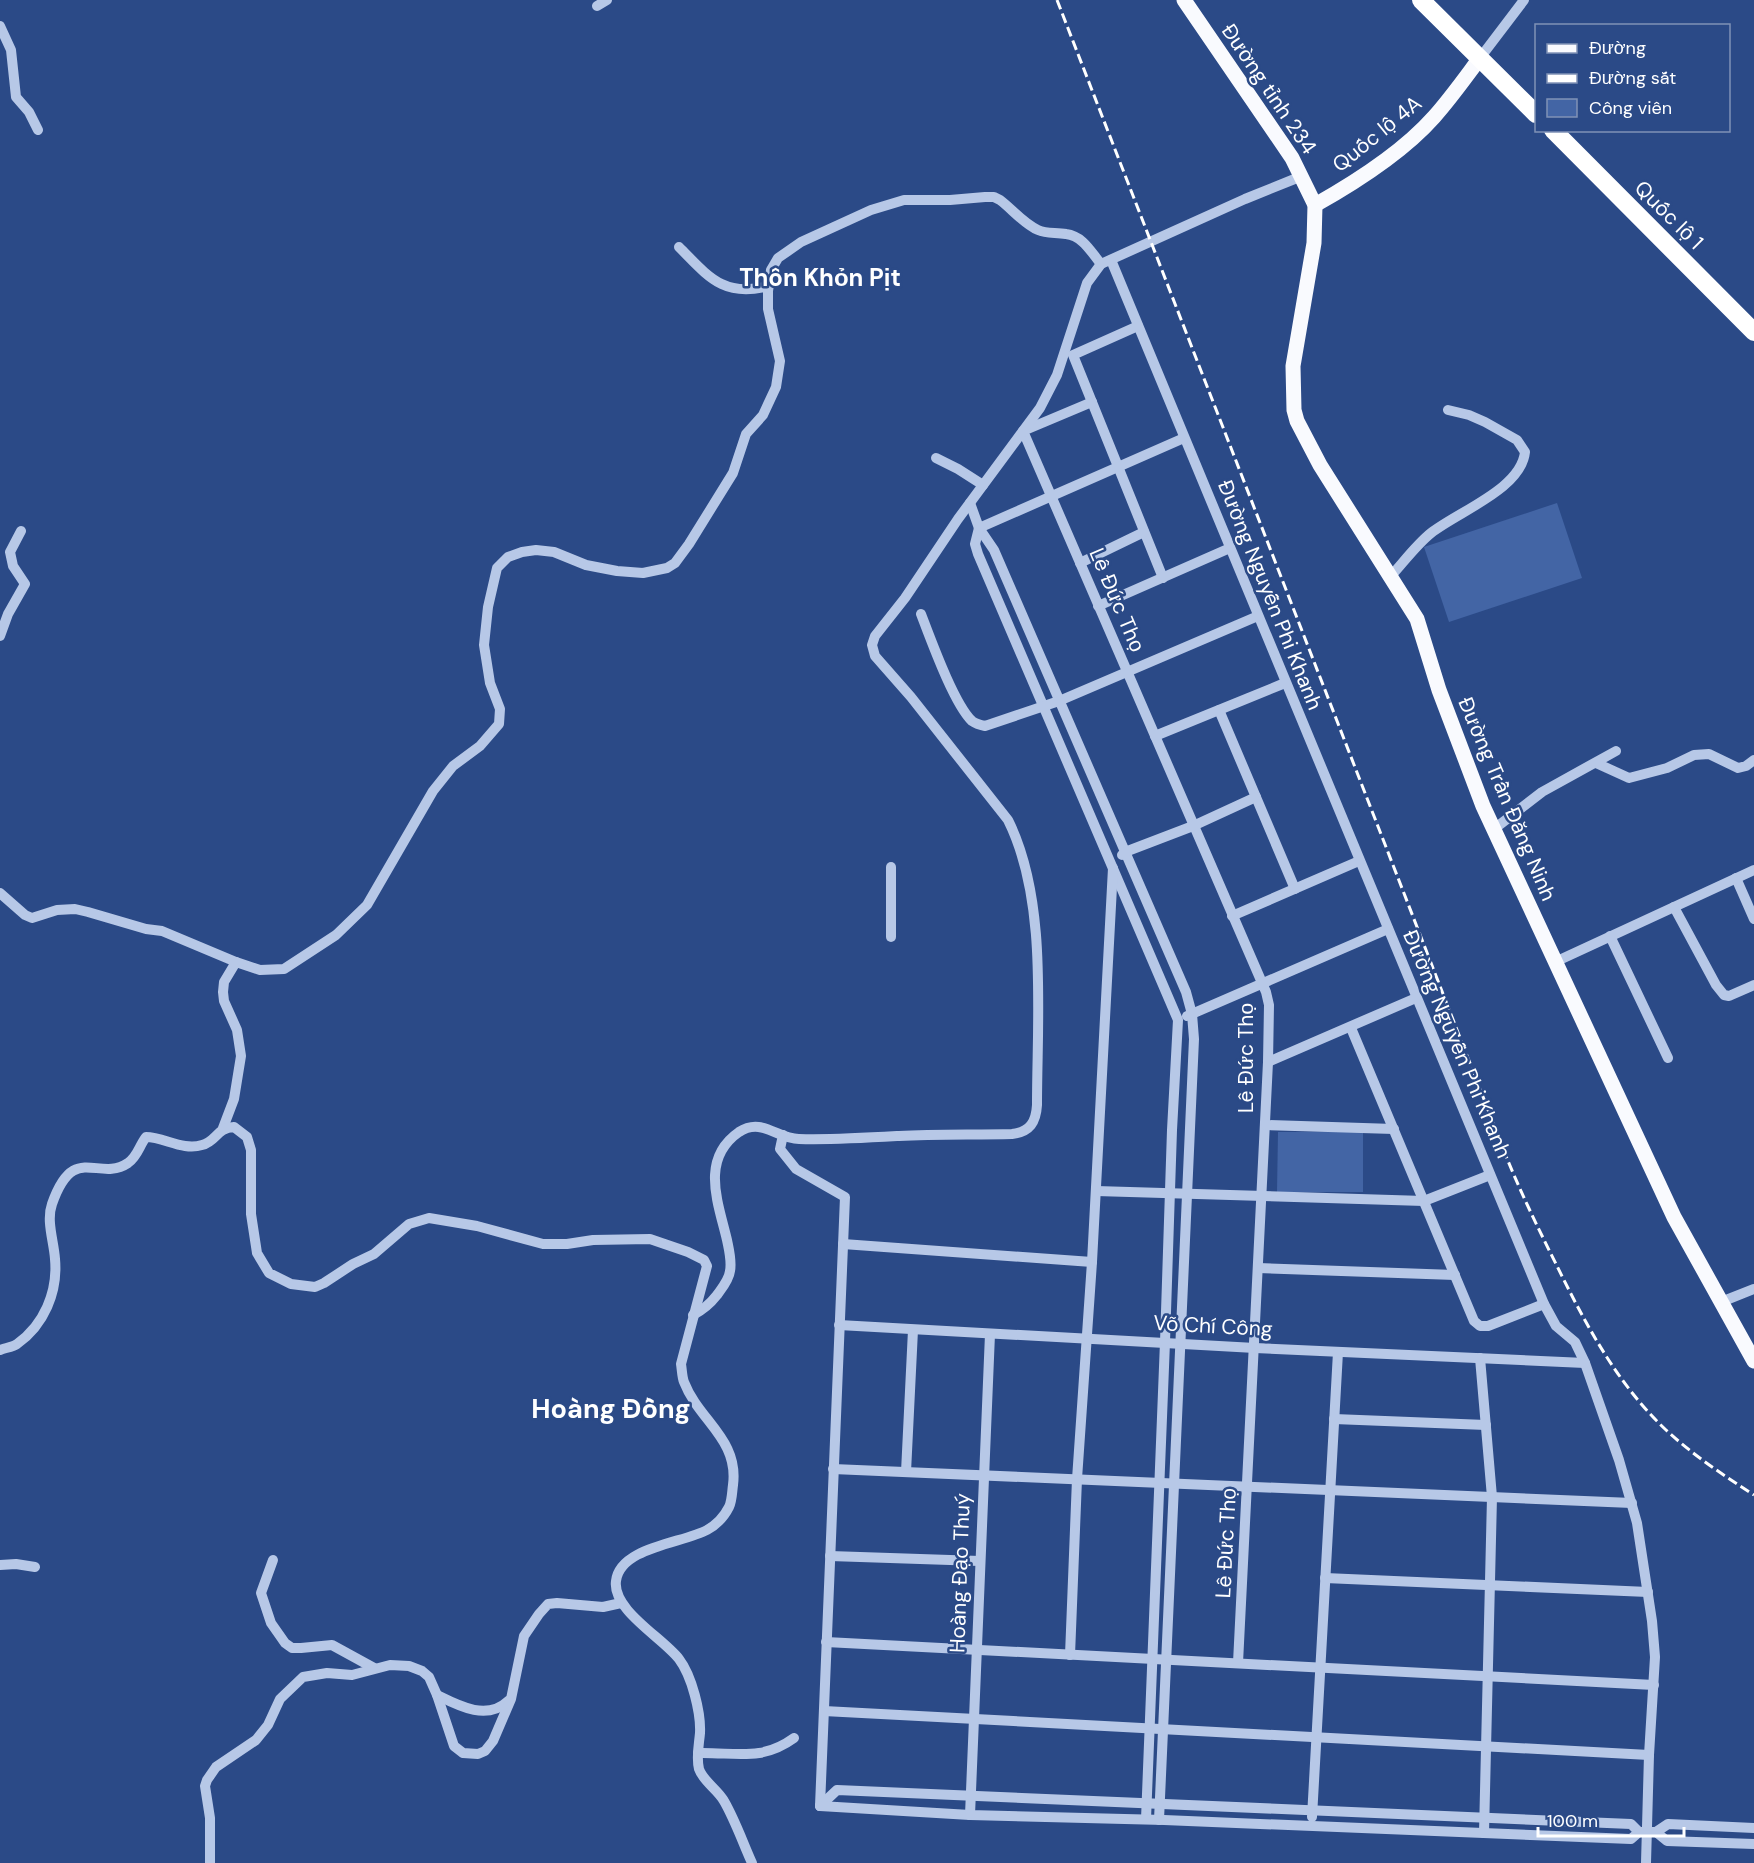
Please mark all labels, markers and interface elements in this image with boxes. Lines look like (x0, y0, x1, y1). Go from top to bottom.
street label: Đường tỉnh 234 (1215, 18, 1323, 160)
legend (1535, 24, 1730, 132)
text: Đường (1589, 36, 1646, 60)
text: Đường sắt (1589, 66, 1676, 90)
street label: Quốc lộ 4A (1327, 89, 1427, 179)
text: Công viên (1589, 96, 1672, 120)
street label: Quốc lộ 1 (1628, 174, 1710, 256)
district label: Thôn Khỏn Pịt (739, 262, 901, 293)
street label: Đường Nguyễn Phi Khanh (1211, 476, 1329, 714)
street label: Lê Đức Thọ (1083, 544, 1151, 656)
street label: Đường Trần Đăng Ninh (1451, 693, 1563, 905)
street label: Đường Nguyễn Phi Khanh (1396, 926, 1518, 1162)
street label: Lê Đức Thọ (1232, 1003, 1260, 1113)
street label: Võ Chí Công (1153, 1309, 1274, 1343)
district label: Hoàng Đồng (531, 1391, 691, 1426)
street label: Lê Đức Thọ (1209, 1487, 1243, 1599)
street label: Hoàng Đạo Thuý (943, 1492, 977, 1653)
scale bar (1538, 1800, 1684, 1838)
text: 100 m (1547, 1809, 1598, 1833)

